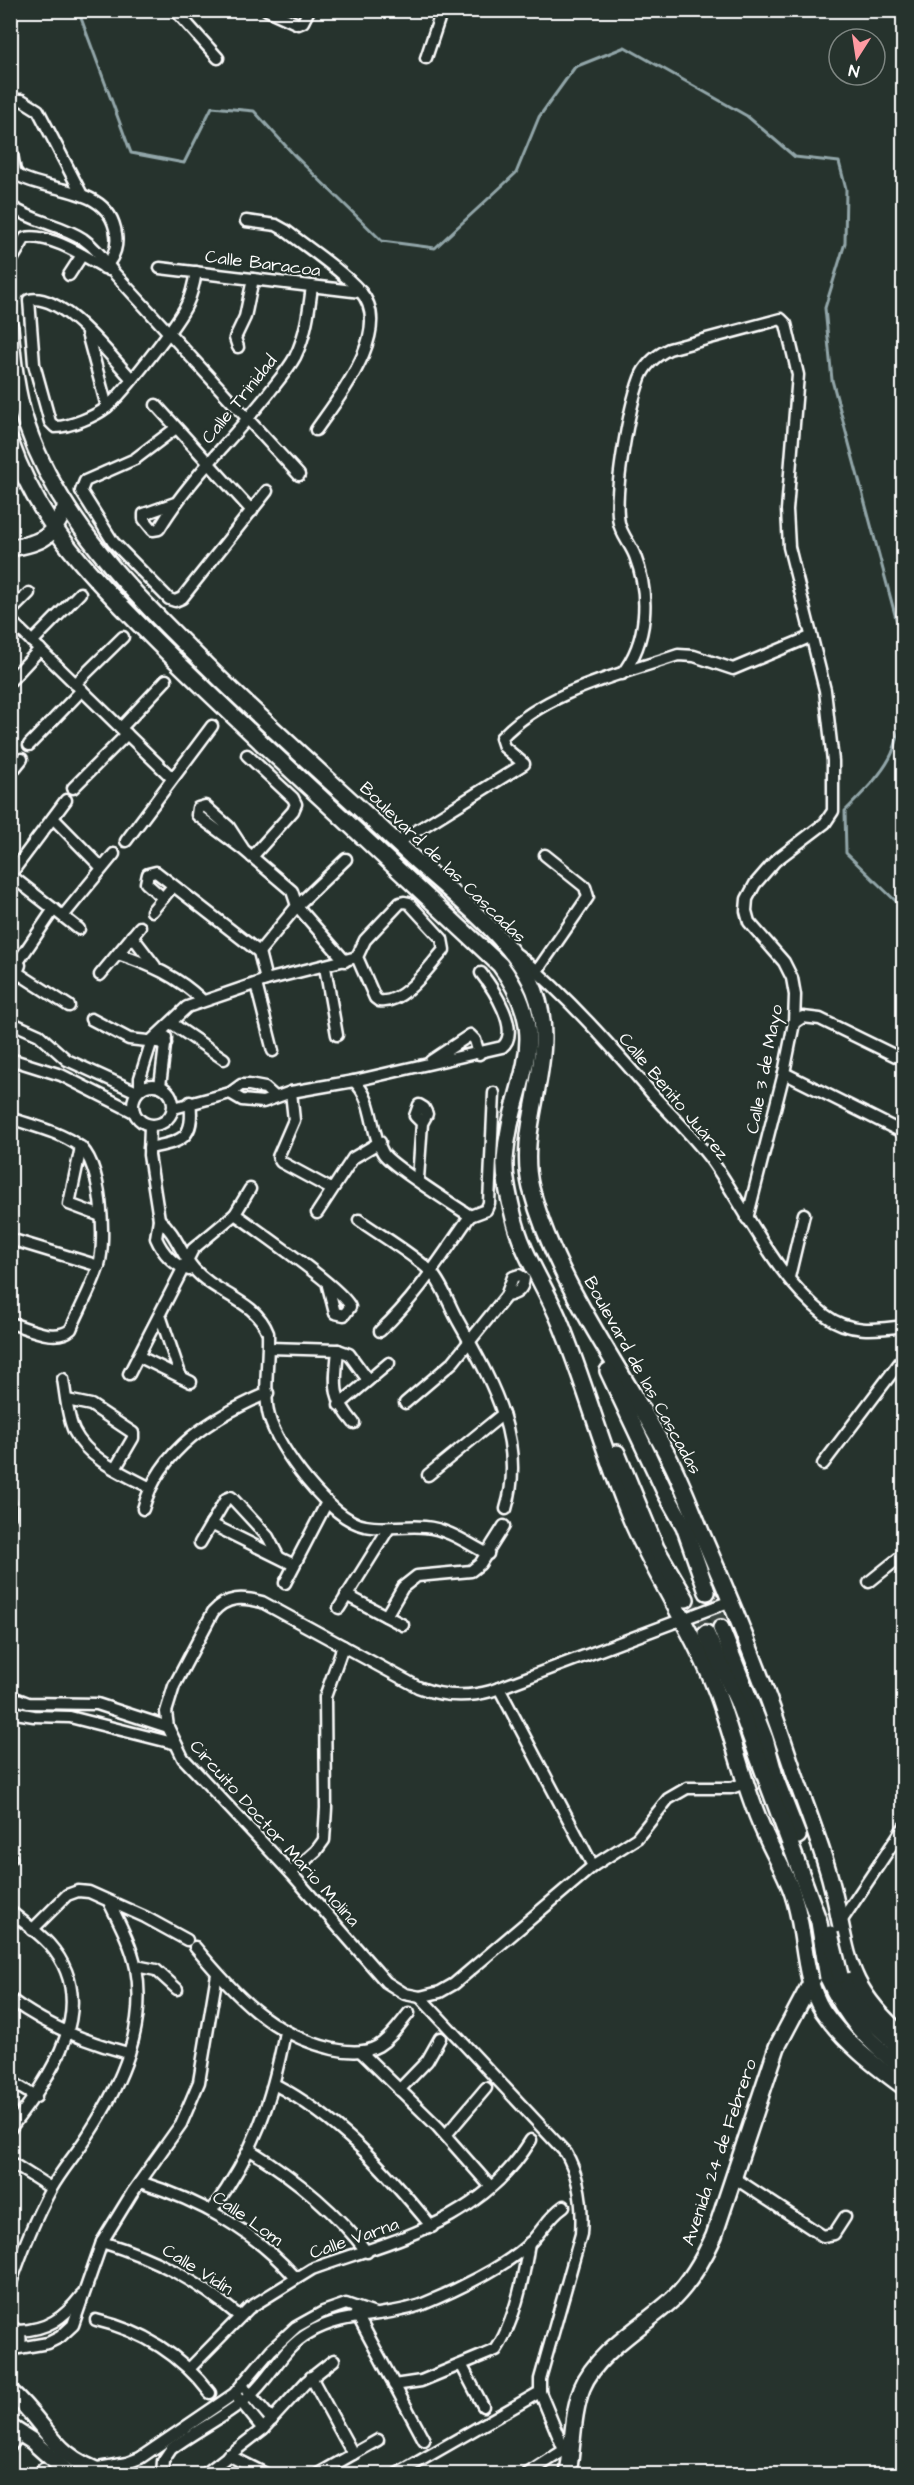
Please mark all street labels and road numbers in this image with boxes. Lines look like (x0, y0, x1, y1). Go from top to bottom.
street label: Calle Baracoa (204, 244, 322, 283)
street label: Calle Trinidad (196, 350, 283, 449)
street label: Boulevard de las Cascadas (354, 776, 531, 949)
street label: Calle 3 de Mayo (740, 1002, 790, 1136)
street label: Calle Benito Juárez (613, 1027, 735, 1166)
street label: Boulevard de las Cascadas (578, 1272, 708, 1479)
street label: Circuito Doctor Mario Molina (184, 1734, 365, 1932)
street label: Avenida 24 de Febrero (676, 2055, 763, 2249)
street label: Calle Lom (207, 2185, 288, 2252)
street label: Calle Varna (306, 2212, 402, 2265)
street label: Calle Vidin (157, 2238, 238, 2301)

